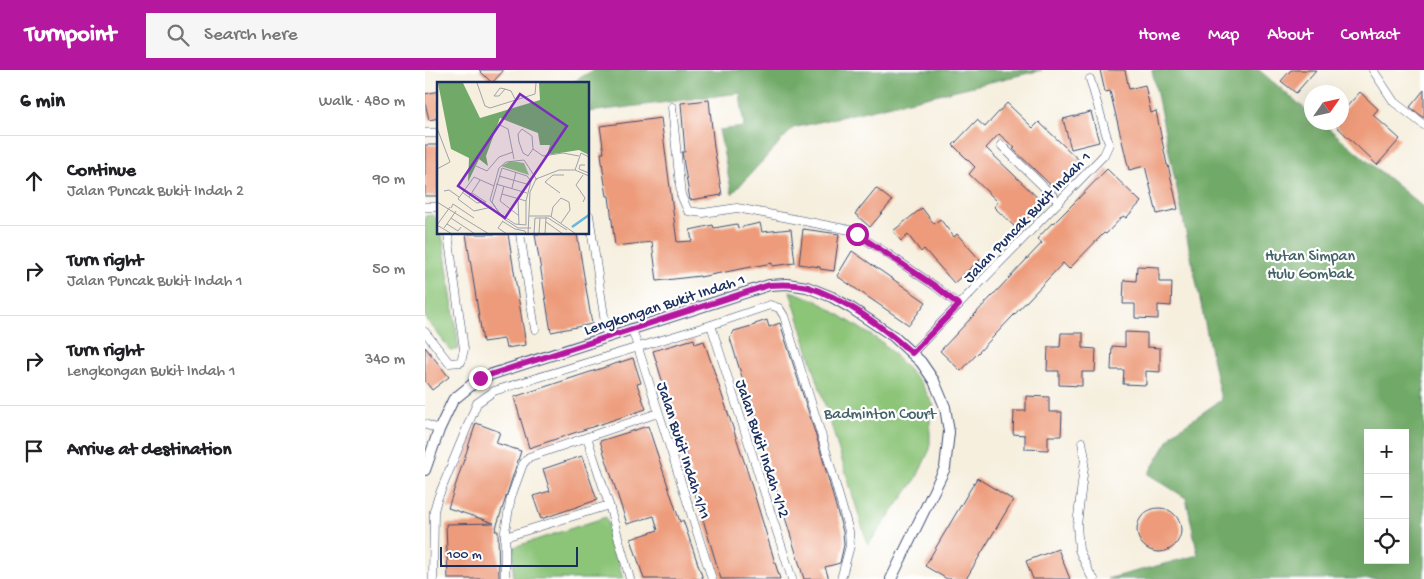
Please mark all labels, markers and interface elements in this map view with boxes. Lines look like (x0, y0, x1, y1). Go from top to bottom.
search box (146, 13, 496, 58)
text: Turnpoint (25, 21, 116, 50)
icon: search (164, 21, 192, 49)
text: Search here (204, 24, 298, 47)
text: Home (1138, 25, 1180, 46)
text: Map (1208, 25, 1239, 46)
text: About (1267, 25, 1313, 46)
text: Contact (1341, 25, 1399, 46)
inset map (437, 82, 590, 235)
north arrow (1304, 85, 1349, 130)
text: 6 min (20, 90, 65, 115)
text: Walk · 480 m (319, 93, 405, 112)
street label: Jalan Puncak Bukit Indah 1 (961, 149, 1096, 288)
text: Continue (67, 160, 136, 183)
icon: ahead (20, 167, 48, 195)
text: 90 m (373, 171, 405, 190)
text: Jalan Puncak Bukit Indah 2 (67, 183, 244, 202)
route start (846, 223, 869, 246)
park label: Hutan Simpan Hulu Gombak (1265, 248, 1355, 285)
text: Turn right (67, 250, 143, 273)
icon: right (20, 257, 48, 285)
text: 50 m (372, 261, 405, 280)
street label: Lengkongan Bukit Indah 1 (582, 271, 748, 341)
text: Jalan Puncak Bukit Indah 1 (67, 273, 243, 292)
text: Turn right (67, 340, 143, 363)
icon: right (20, 347, 48, 375)
text: 340 m (365, 351, 405, 370)
text: Lengkongan Bukit Indah 1 (67, 363, 235, 382)
route end (469, 367, 492, 390)
street label: Jalan Bukit Indah 1/12 (729, 377, 792, 521)
street label: Jalan Bukit Indah 1/11 (651, 380, 713, 522)
park label: Badminton Court (823, 406, 937, 425)
map controls (1364, 429, 1409, 564)
button: + (1364, 429, 1409, 474)
icon: arrive (20, 437, 48, 465)
text: Arrive at destination (67, 439, 231, 462)
button: − (1364, 474, 1409, 519)
button: locate (1364, 519, 1409, 564)
scale bar (440, 544, 577, 567)
text: 100 m (447, 547, 482, 564)

